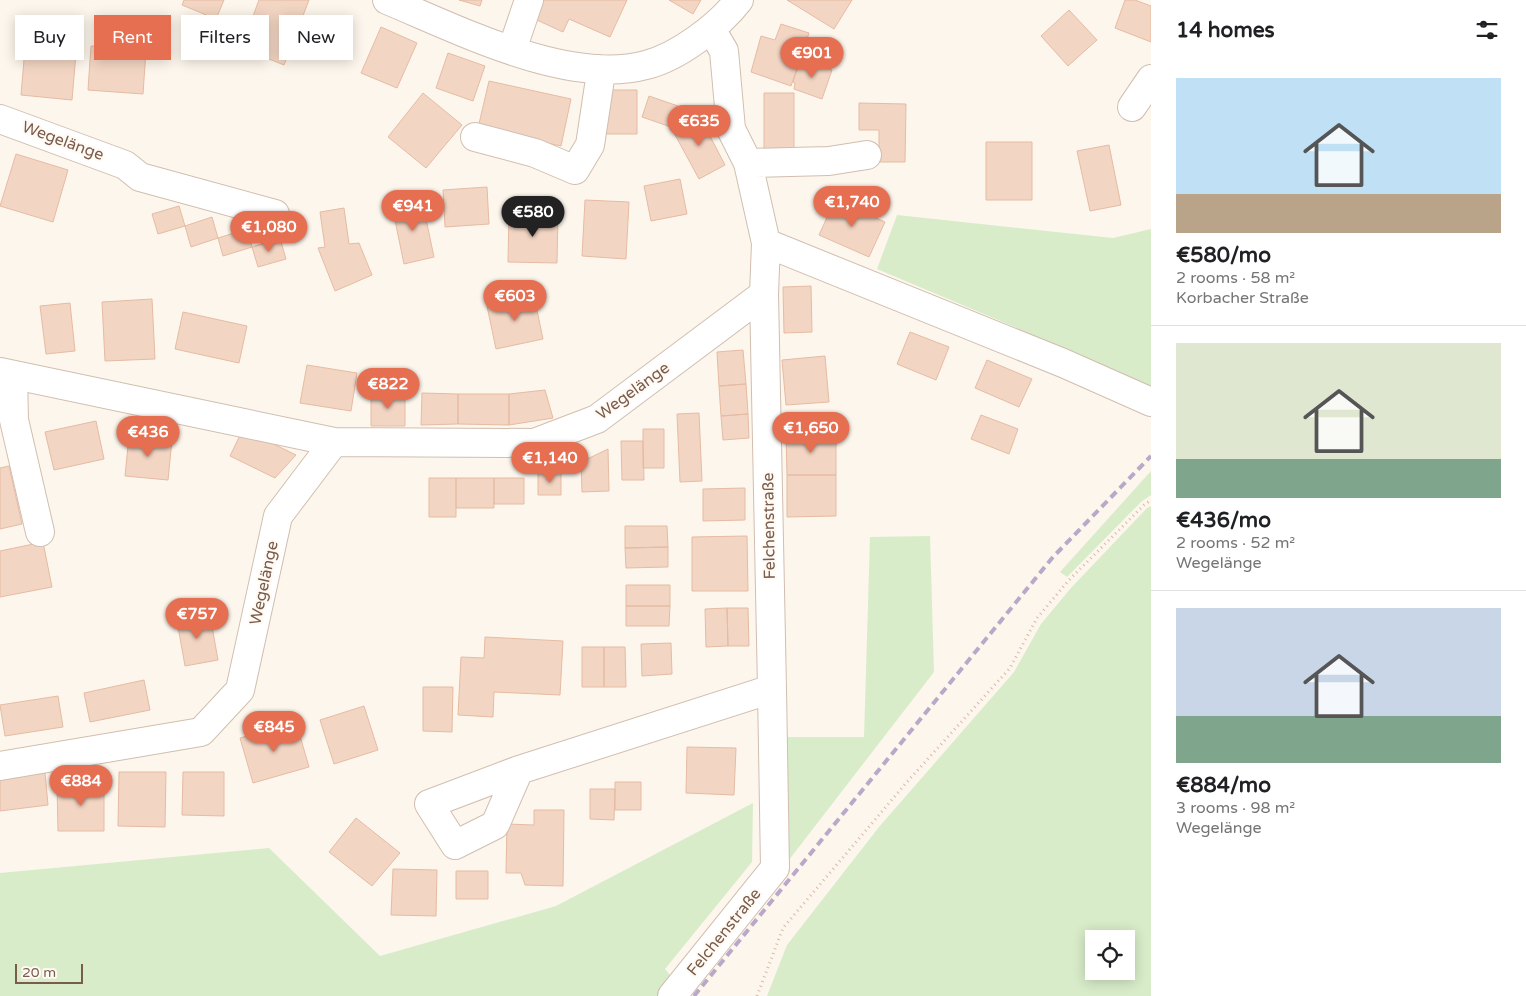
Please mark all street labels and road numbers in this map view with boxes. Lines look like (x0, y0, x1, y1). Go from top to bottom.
street label: Wegelänge (19, 117, 107, 165)
street label: Wegelänge (593, 358, 673, 424)
street label: Felchenstraße (758, 472, 780, 580)
street label: Wegelänge (245, 539, 283, 627)
street label: Felchenstraße (683, 884, 765, 980)

